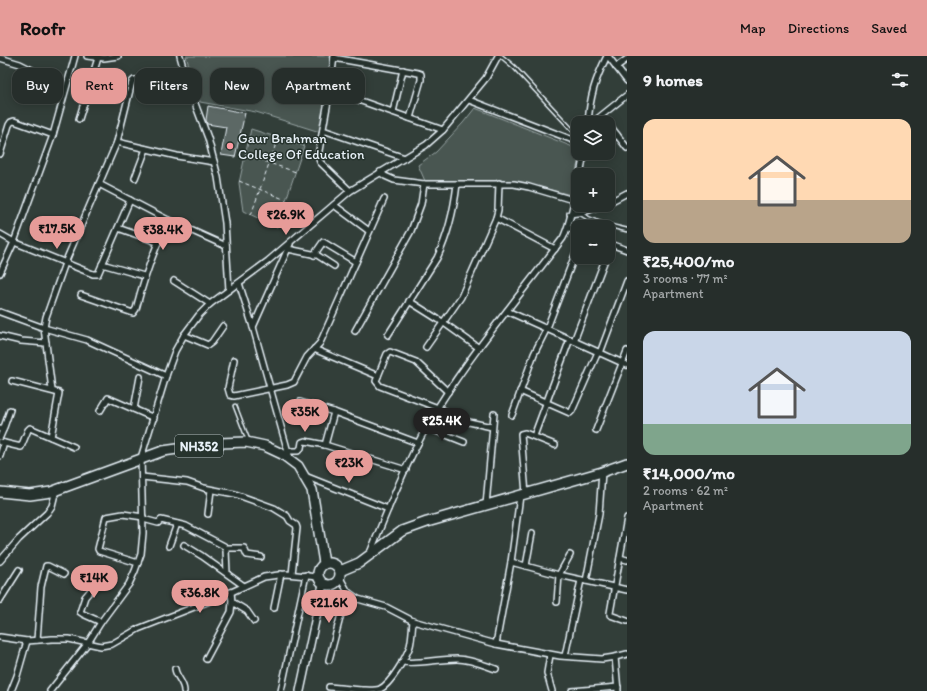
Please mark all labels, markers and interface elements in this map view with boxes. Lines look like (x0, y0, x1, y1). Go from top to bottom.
text: Roofr (20, 17, 65, 40)
text: Map (740, 20, 766, 37)
text: Directions (788, 20, 849, 37)
text: Saved (871, 20, 907, 37)
chip: Buy (12, 68, 63, 104)
chip: Rent (71, 68, 127, 104)
chip: Filters (135, 68, 202, 104)
chip: New (210, 68, 264, 104)
chip: Apartment (272, 68, 365, 104)
icon: filters (889, 69, 911, 91)
text: 9 homes (643, 70, 703, 90)
map controls (571, 116, 615, 264)
button: layers (571, 116, 615, 160)
place label: Gaur Brahman College Of Education (238, 130, 365, 163)
marker: Gaur Brahman College Of Education (225, 141, 235, 151)
icon: home (741, 145, 813, 217)
button: + (571, 168, 615, 212)
pin: ₹26.9K (253, 202, 319, 236)
text: ₹26.9K (267, 207, 305, 222)
pin: ₹17.5K (24, 216, 90, 250)
pin: ₹38.4K (130, 217, 196, 251)
button: − (571, 220, 615, 264)
text: ₹17.5K (38, 221, 76, 236)
text: ₹38.4K (143, 222, 183, 237)
text: ₹25,400/mo (643, 251, 734, 271)
text: 3 rooms · 77 m² (643, 271, 728, 286)
text: Apartment (643, 286, 704, 301)
icon: home (741, 357, 813, 429)
pin: ₹35K (281, 399, 329, 433)
text: ₹35K (291, 404, 319, 419)
pin: ₹25.4K (409, 408, 475, 442)
text: ₹25.4K (422, 413, 462, 428)
road number: NH352 (175, 435, 223, 457)
pin: ₹23K (325, 450, 373, 484)
text: ₹23K (335, 455, 363, 470)
text: ₹14,000/mo (643, 463, 735, 483)
text: 2 rooms · 62 m² (643, 483, 728, 498)
text: Apartment (643, 498, 704, 513)
pin: ₹14K (70, 565, 118, 599)
text: ₹14K (80, 570, 108, 585)
pin: ₹36.8K (167, 580, 233, 614)
text: ₹36.8K (181, 585, 219, 600)
pin: ₹21.6K (296, 590, 362, 624)
text: ₹21.6K (310, 595, 348, 610)

